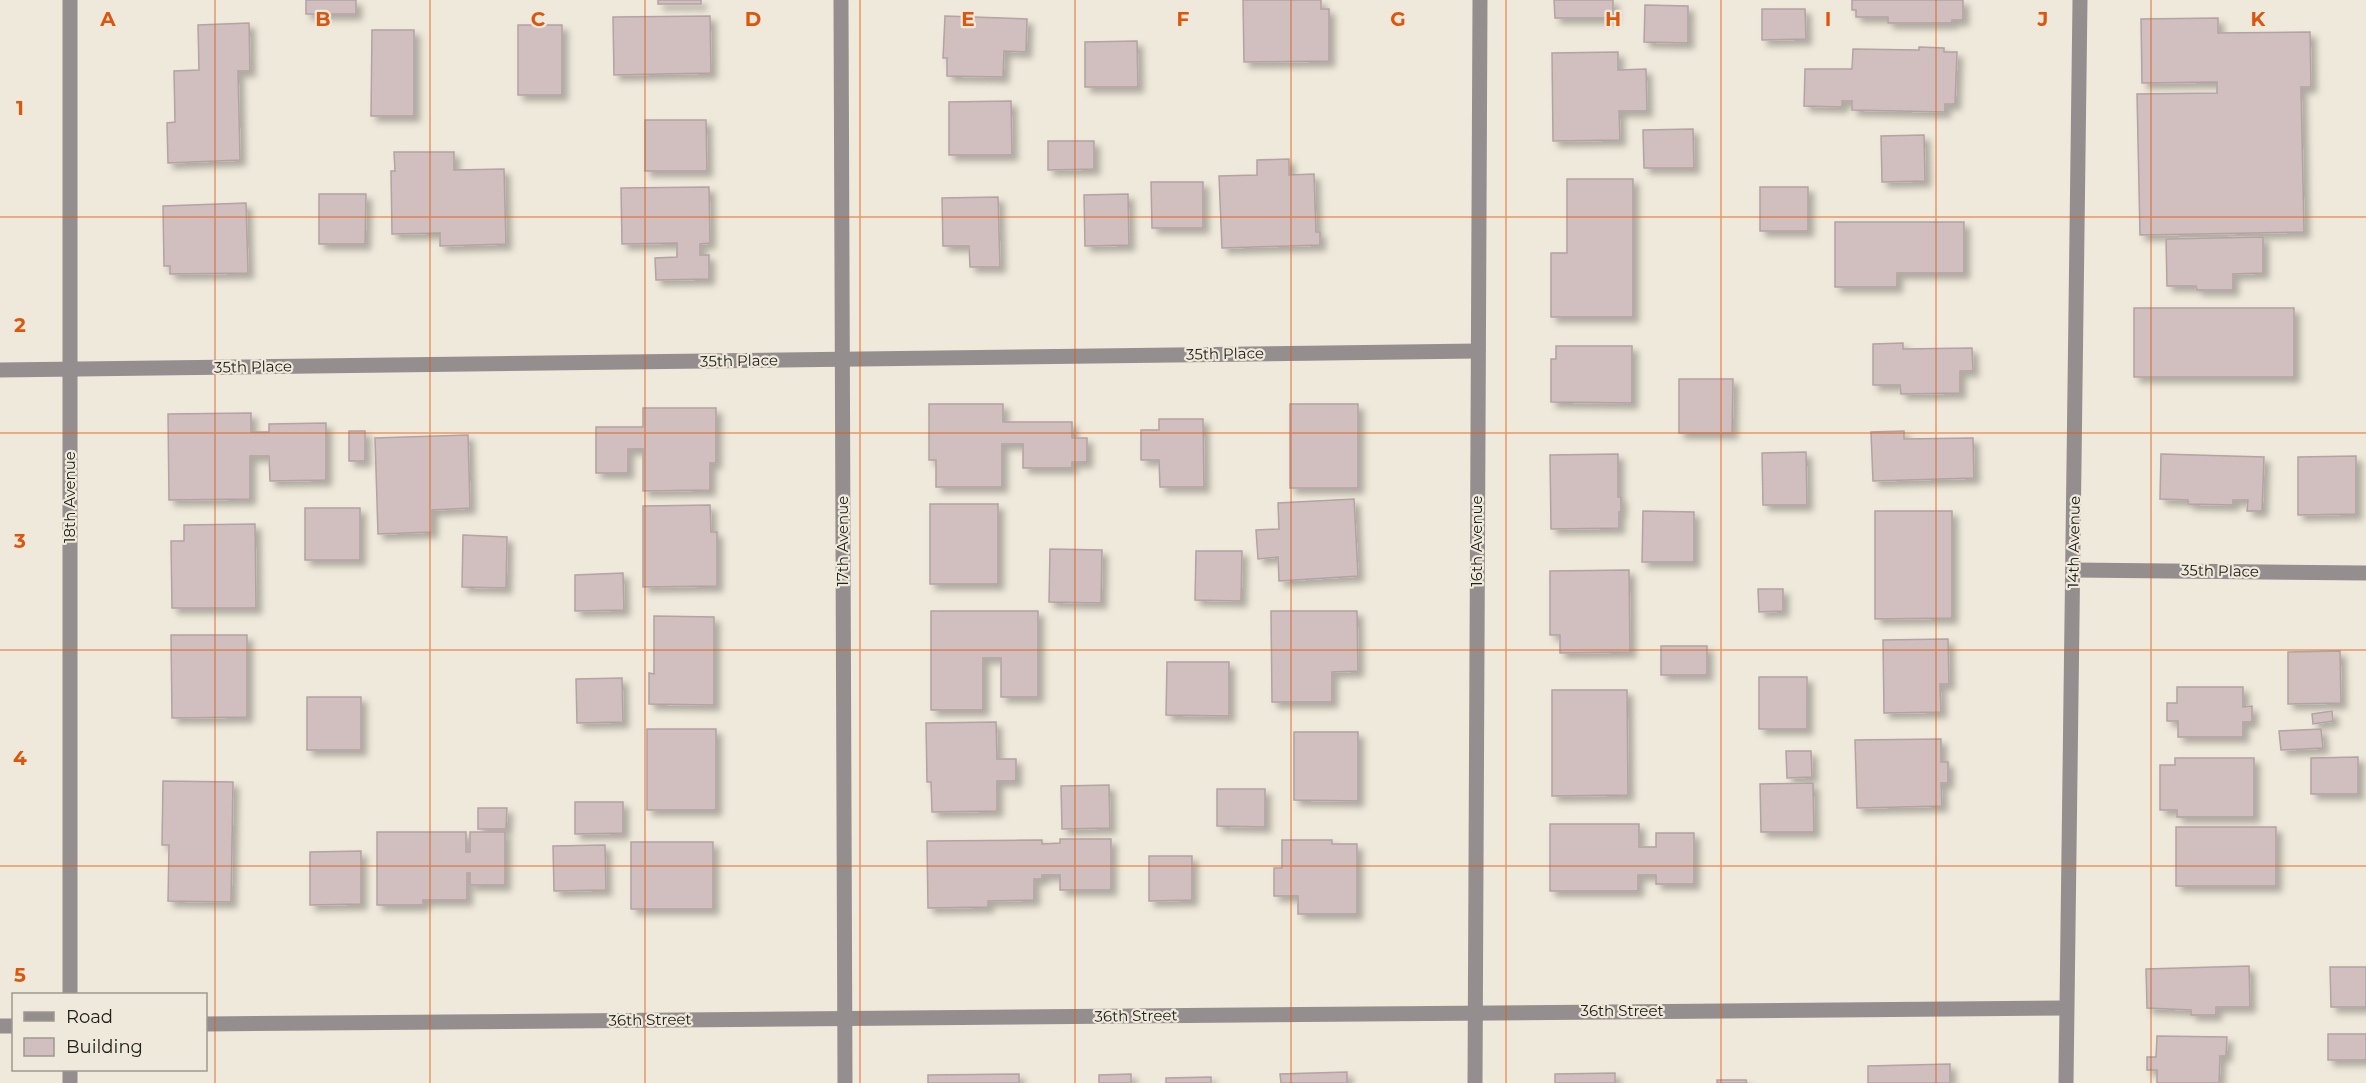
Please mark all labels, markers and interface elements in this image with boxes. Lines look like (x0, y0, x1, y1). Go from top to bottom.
text: A (99, 7, 116, 31)
text: B (315, 7, 331, 31)
text: C (531, 7, 546, 31)
text: D (745, 7, 761, 31)
text: E (961, 7, 975, 31)
text: F (1177, 7, 1190, 31)
text: G (1390, 7, 1406, 31)
text: H (1605, 7, 1621, 31)
text: I (1825, 7, 1831, 31)
text: J (2037, 7, 2048, 31)
text: K (2251, 7, 2267, 31)
text: 1 (16, 96, 24, 120)
text: 2 (14, 313, 26, 337)
street label: 35th Place (1186, 343, 1264, 364)
street label: 35th Place (700, 350, 778, 371)
street label: 35th Place (214, 356, 292, 377)
street label: 18th Avenue (60, 451, 79, 543)
street label: 16th Avenue (1467, 495, 1486, 587)
street label: 17th Avenue (833, 496, 852, 586)
street label: 14th Avenue (2063, 496, 2084, 588)
text: 3 (13, 529, 26, 553)
street label: 35th Place (2181, 560, 2259, 581)
text: 4 (13, 746, 27, 770)
text: 5 (14, 963, 26, 987)
legend (12, 993, 207, 1071)
street label: 36th Street (1580, 1001, 1664, 1020)
street label: 36th Street (1094, 1005, 1178, 1026)
text: Road (66, 1006, 113, 1028)
street label: 36th Street (608, 1009, 692, 1030)
text: Building (66, 1036, 143, 1058)

